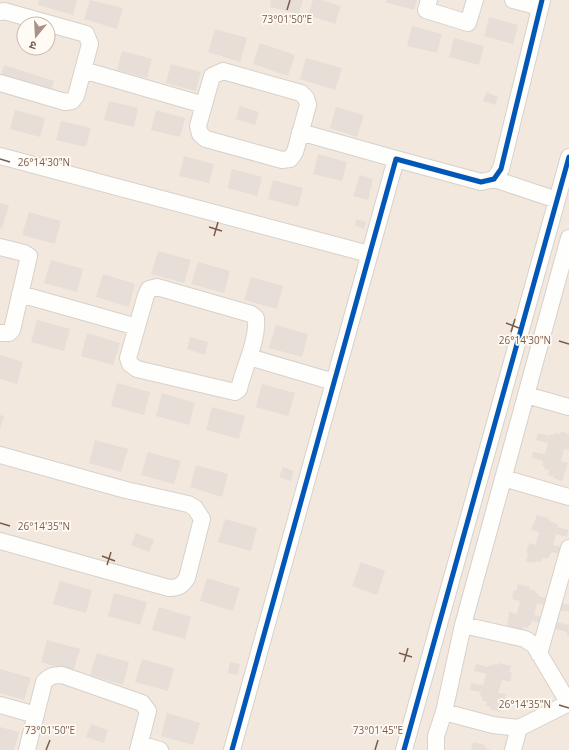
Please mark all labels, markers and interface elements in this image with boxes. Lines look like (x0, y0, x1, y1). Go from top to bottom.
text: 73°01'50"E (262, 12, 312, 26)
north arrow (16, 16, 56, 56)
text: उ (27, 38, 38, 54)
text: 26°14'30"N (18, 155, 70, 169)
text: 26°14'30"N (499, 333, 551, 347)
text: 26°14'35"N (18, 519, 70, 533)
text: 26°14'35"N (499, 697, 551, 711)
text: 73°01'50"E (25, 723, 75, 737)
text: 73°01'45"E (353, 723, 403, 737)

